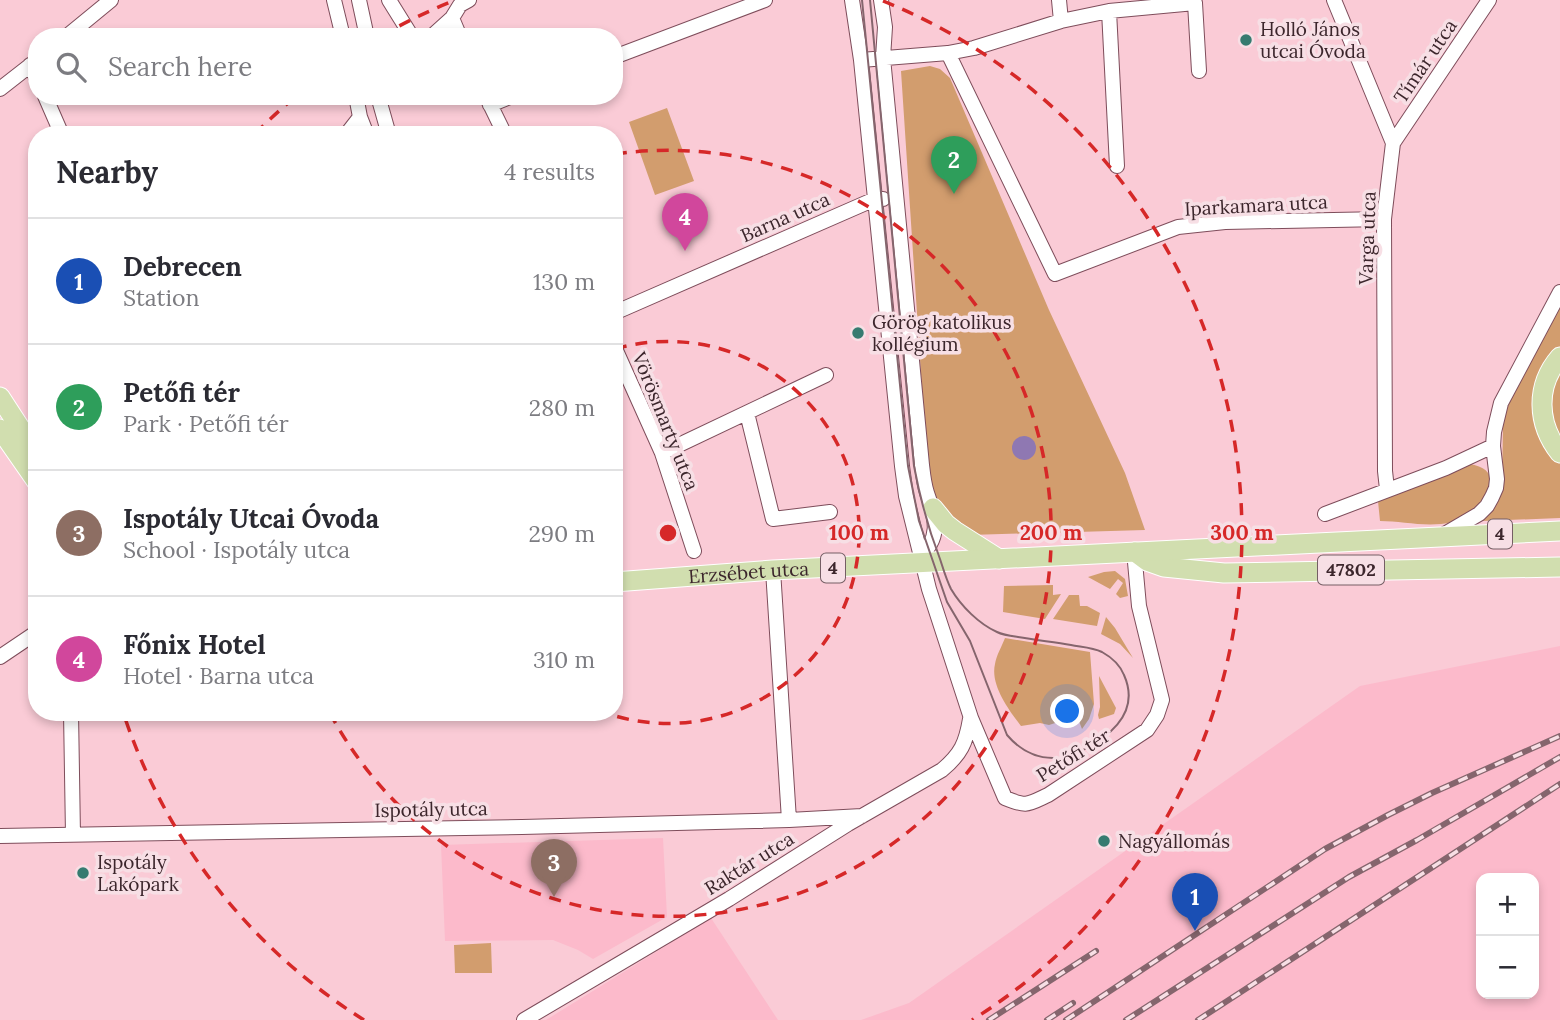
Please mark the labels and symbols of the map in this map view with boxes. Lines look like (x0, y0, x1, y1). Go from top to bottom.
street label: Tímár utca (1388, 14, 1462, 108)
place label: Holló János utcai Óvoda (1260, 17, 1366, 63)
marker: Holló János utcai Óvoda (1238, 32, 1254, 48)
pin: 2 (931, 136, 977, 194)
street label: Barna utca (737, 187, 833, 247)
street label: Iparkamara utca (1184, 189, 1329, 221)
street label: Varga utca (1353, 191, 1381, 286)
pin: 4 (662, 193, 708, 251)
place label: Görög katolikus kollégium (872, 310, 1012, 356)
marker: Görög katolikus kollégium (850, 325, 866, 341)
street label: Vörösmarty utca (627, 347, 705, 494)
text: 100 m (829, 519, 889, 546)
text: 200 m (1020, 519, 1082, 546)
text: 300 m (1210, 519, 1274, 546)
road number: 4 (1488, 520, 1512, 548)
centre of rings (656, 521, 680, 545)
road number: 4 (821, 554, 845, 582)
street label: Erzsébet utca (687, 556, 810, 588)
road number: 47802 (1318, 556, 1384, 584)
your location (1050, 694, 1084, 728)
street label: Petőfi tér (1032, 723, 1115, 787)
street label: Ispotály utca (374, 796, 488, 822)
street label: Raktár utca (700, 826, 798, 900)
place label: Nagyállomás (1118, 829, 1230, 853)
marker: Nagyállomás (1096, 833, 1112, 849)
pin: 3 (531, 839, 577, 897)
place label: Ispotály Lakópark (97, 850, 180, 896)
marker: Ispotály Lakópark (75, 865, 91, 881)
pin: 1 (1172, 873, 1218, 931)

